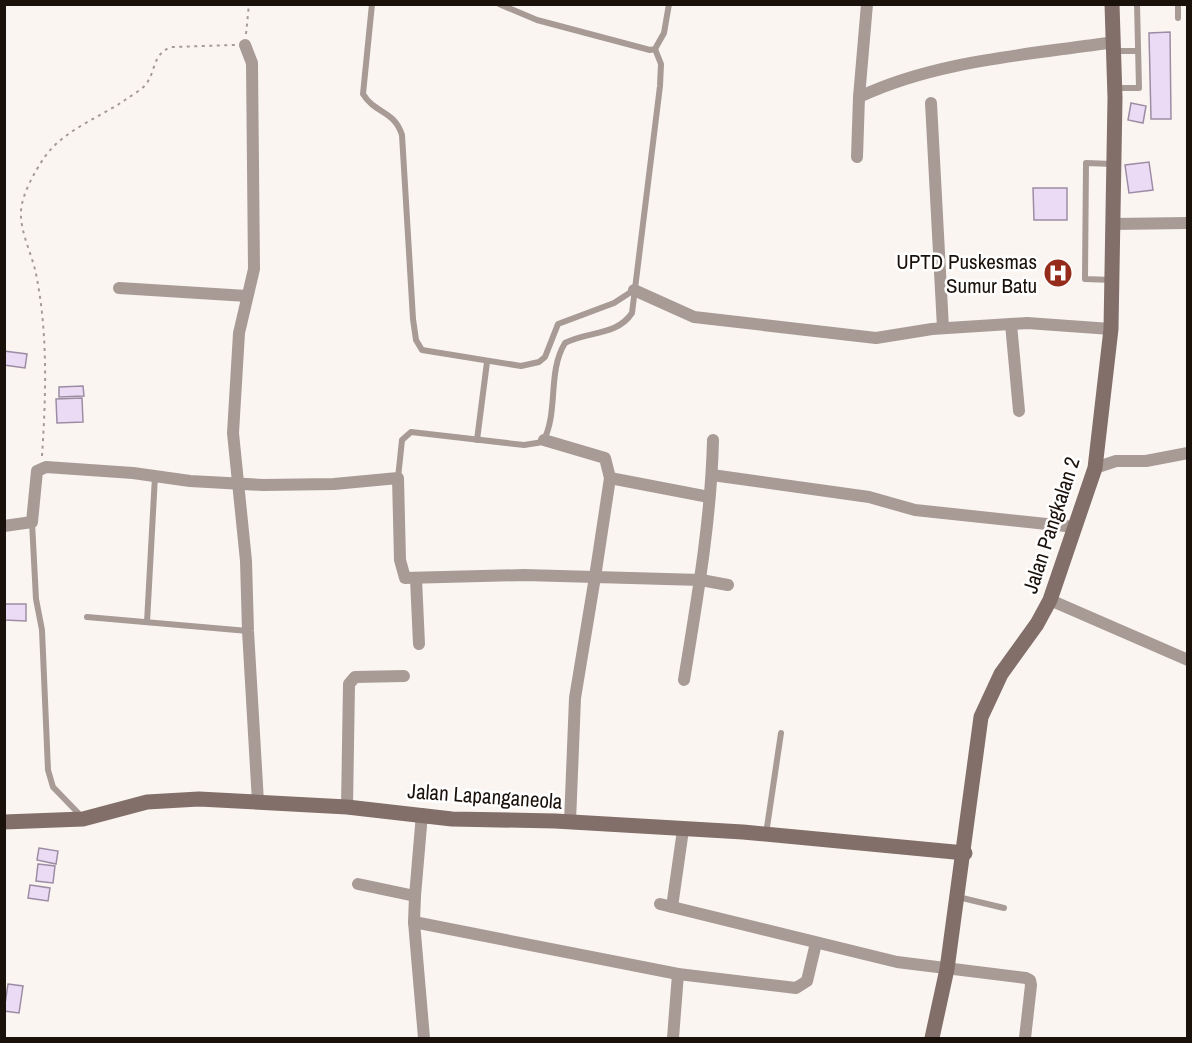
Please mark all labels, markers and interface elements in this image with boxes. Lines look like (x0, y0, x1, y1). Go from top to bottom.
place label: UPTD Puskesmas Sumur Batu (896, 247, 1037, 300)
hospital icon: UPTD Puskesmas Sumur Batu (1042, 257, 1074, 289)
street label: Jalan Pangkalan 2 (1015, 453, 1087, 597)
street label: Jalan Lapanganeola (407, 776, 564, 816)

